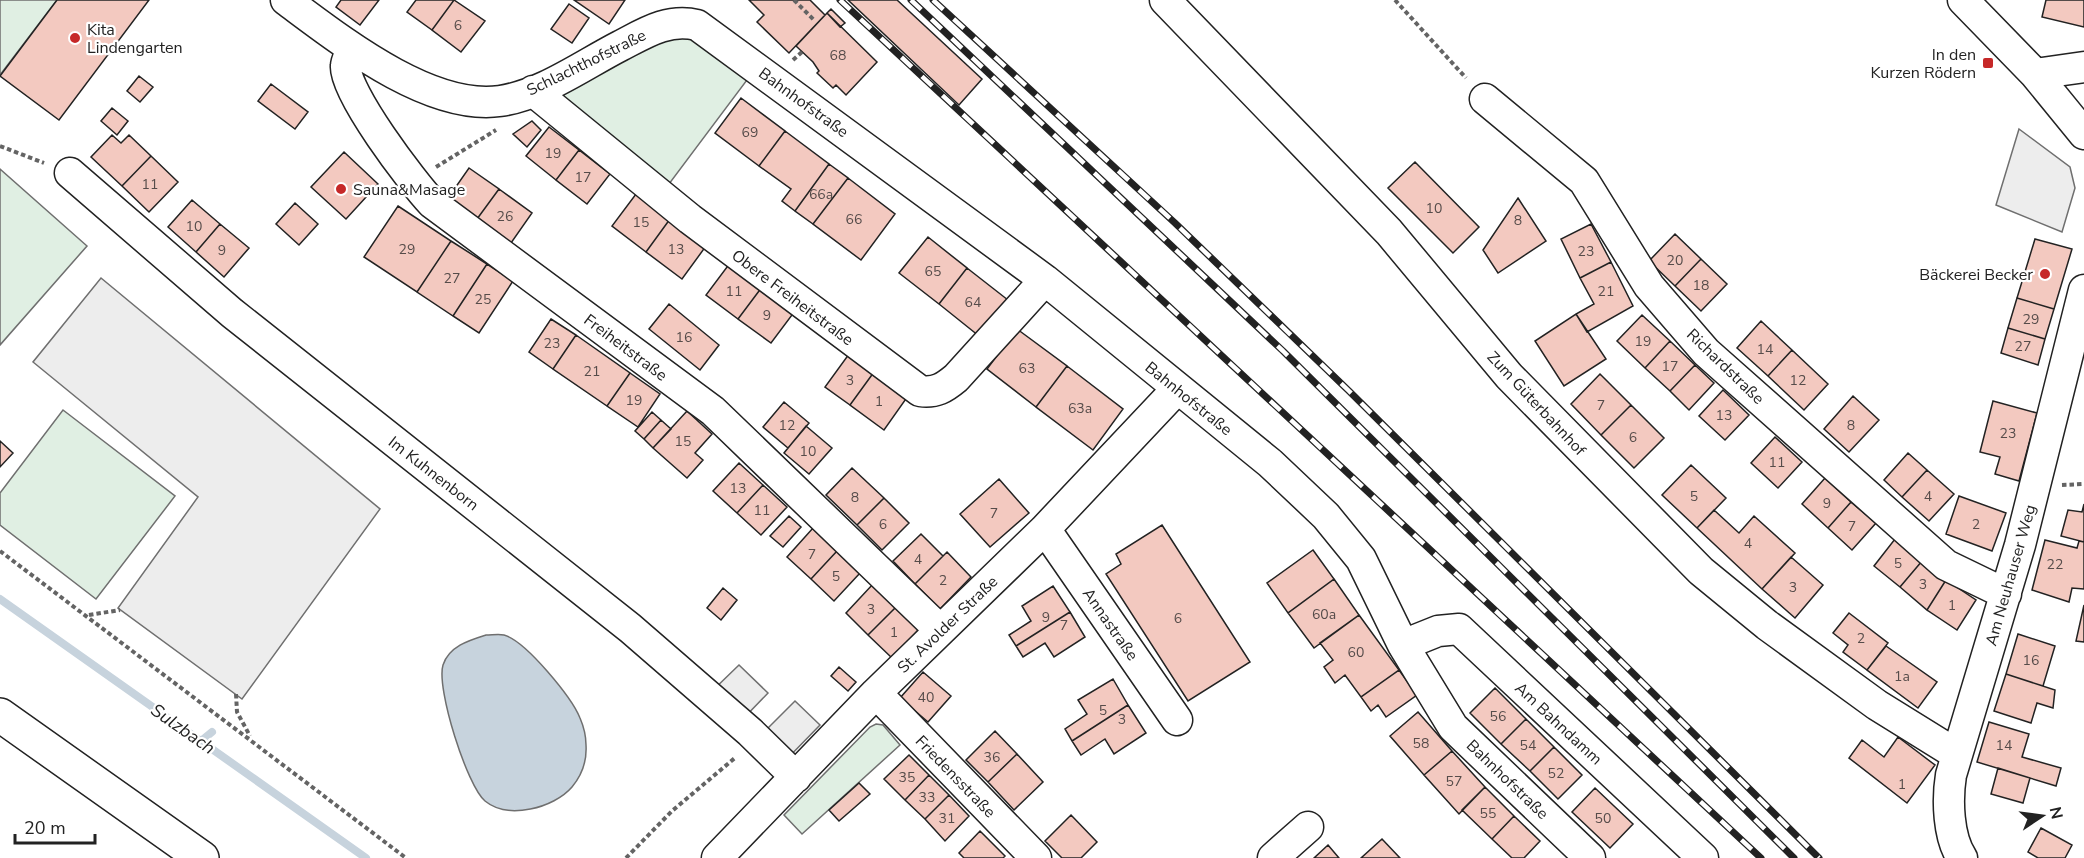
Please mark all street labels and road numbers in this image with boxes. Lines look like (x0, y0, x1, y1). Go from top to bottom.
street label: Schlachthofstraße (523, 24, 650, 101)
street label: Bahnhofstraße (754, 63, 853, 143)
street label: Obere Freiheitstraße (727, 245, 858, 351)
street label: Freiheitstraße (579, 309, 672, 386)
street label: Richardstraße (1682, 324, 1769, 409)
street label: Zum Güterbahnhof (1482, 347, 1591, 461)
street label: Bahnhofstraße (1140, 357, 1237, 441)
street label: Im Kuhnenborn (383, 431, 483, 516)
street label: Am Neuhauser Weg (1980, 502, 2042, 648)
street label: St. Avolder Straße (893, 571, 1003, 678)
street label: Annastraße (1077, 584, 1143, 665)
street label: Am Bahndamm (1510, 677, 1607, 770)
street label: Friedensstraße (910, 731, 1000, 823)
street label: Bahnhofstraße (1461, 735, 1553, 825)

